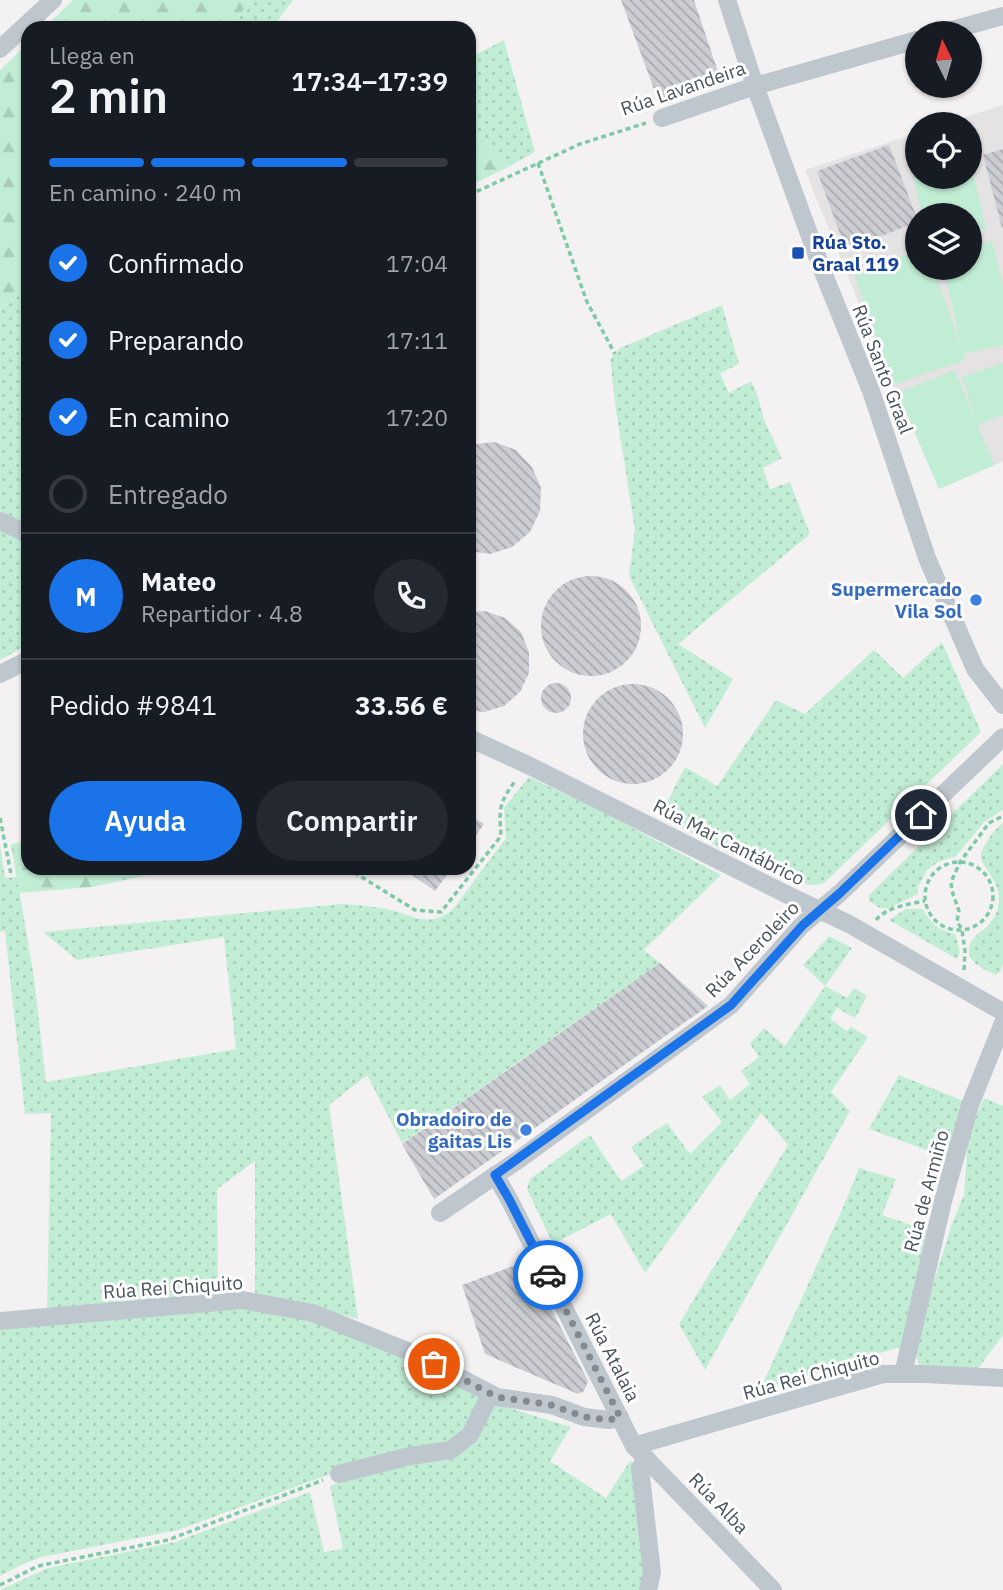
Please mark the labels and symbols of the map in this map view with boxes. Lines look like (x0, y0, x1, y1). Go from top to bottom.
north arrow (905, 21, 982, 98)
street label: Rúa Lavandeira (617, 55, 749, 121)
place label: Rúa Sto. Graal 119 (812, 230, 899, 276)
marker: Rúa Sto. Graal 119 (790, 245, 806, 261)
street label: Rúa Santo Graal (847, 301, 919, 437)
place label: Supermercado Vila Sol (831, 577, 962, 623)
marker: Supermercado Vila Sol (968, 592, 984, 608)
pin (891, 785, 951, 845)
street label: Rúa Mar Cantábrico (649, 793, 809, 891)
street label: Rúa Aceroleiro (700, 896, 804, 1002)
place label: Obradoiro de gaitas Lis (396, 1107, 512, 1153)
marker: Obradoiro de gaitas Lis (518, 1122, 534, 1138)
street label: Rúa de Armiño (898, 1127, 954, 1255)
courier (513, 1240, 583, 1310)
street label: Rúa Rei Chiquito (102, 1270, 244, 1304)
street label: Rúa Atalaia (580, 1308, 646, 1406)
pin (404, 1334, 464, 1394)
street label: Rúa Rei Chiquito (740, 1345, 882, 1405)
street label: Rúa Alba (684, 1467, 754, 1539)

